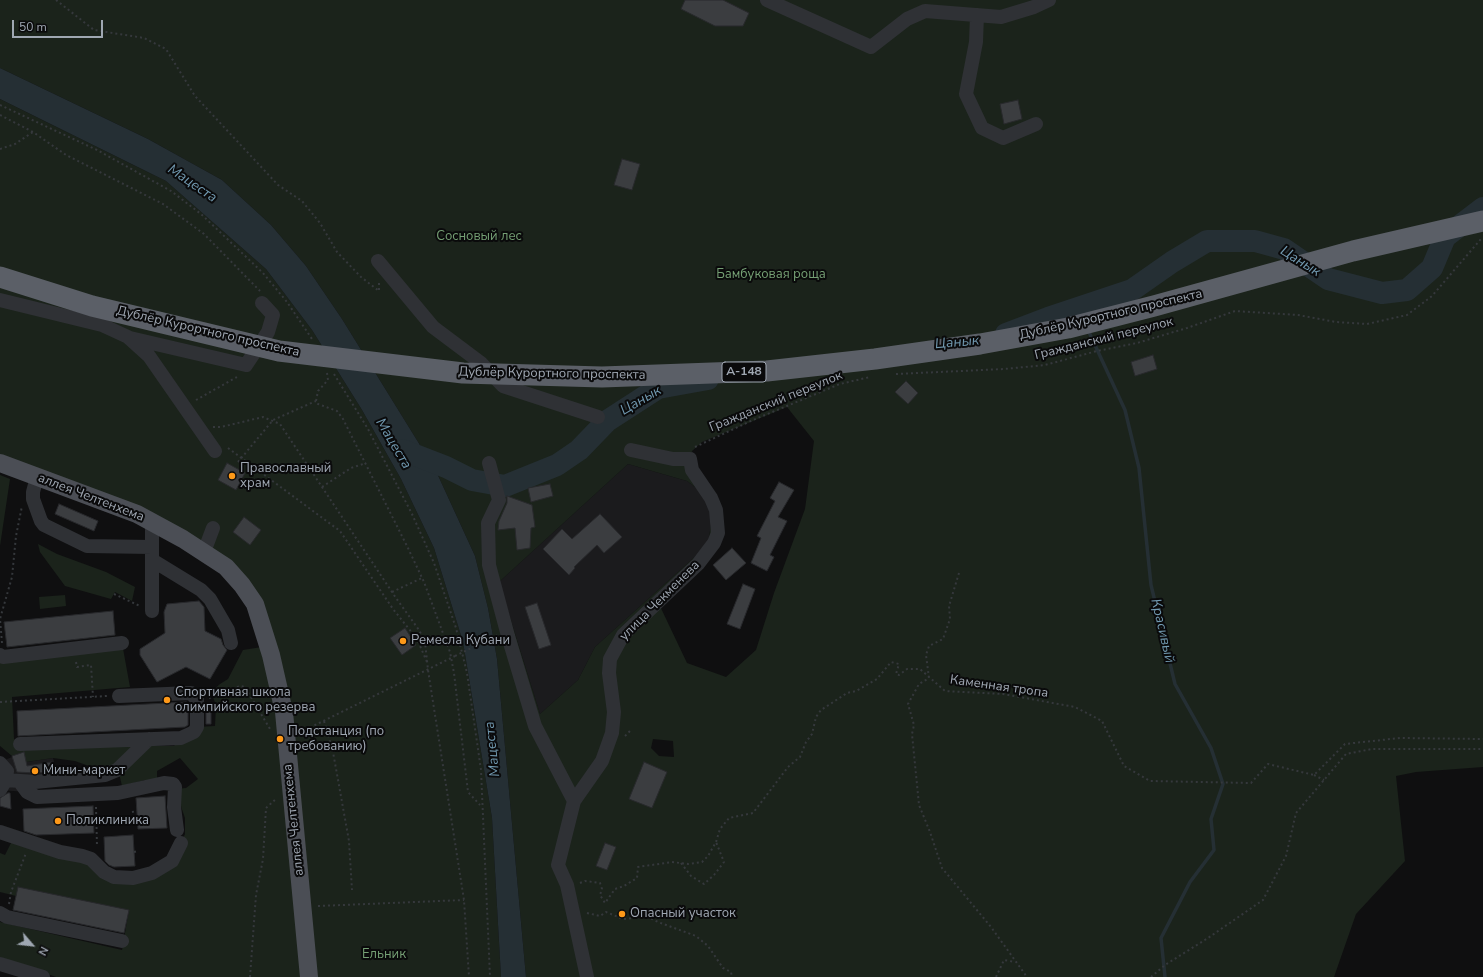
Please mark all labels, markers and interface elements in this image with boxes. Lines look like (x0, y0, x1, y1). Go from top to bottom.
scale bar (14, 12, 105, 38)
text: 50 m (19, 19, 47, 35)
water label: Мацеста (164, 161, 220, 207)
park label: Сосновый лес (436, 229, 522, 245)
water label: Цанык (1277, 243, 1323, 281)
park label: Бамбуковая роща (716, 267, 826, 283)
street label: Дублёр Курортного проспекта (1018, 286, 1204, 344)
street label: Дублёр Курортного проспекта (115, 303, 301, 361)
street label: Гражданский переулок (1033, 314, 1175, 364)
water label: Цанык (934, 333, 980, 353)
road number: А-148 (722, 362, 766, 382)
street label: Дублёр Курортного проспекта (458, 365, 646, 383)
street label: Гражданский переулок (707, 368, 845, 436)
water label: Цанык (618, 383, 664, 419)
water label: Мацеста (371, 416, 415, 472)
place label: Православный храм (240, 461, 331, 492)
street label: аллея Челтенхема (36, 471, 146, 525)
marker: Православный храм (227, 471, 237, 481)
street label: улица Чекменева (617, 558, 703, 644)
water label: Красивый (1146, 597, 1178, 665)
place label: Ремесла Кубани (411, 633, 510, 649)
marker: Ремесла Кубани (398, 636, 408, 646)
street label: Каменная тропа (949, 672, 1049, 702)
place label: Спортивная школа олимпийского резерва (175, 685, 315, 716)
marker: Спортивная школа олимпийского резерва (162, 695, 172, 705)
water label: Мацеста (482, 720, 504, 778)
place label: Подстанция (по требованию) (288, 724, 384, 755)
marker: Подстанция (по требованию) (275, 734, 285, 744)
place label: Мини-маркет (43, 763, 125, 779)
street label: аллея Челтенхема (280, 763, 308, 877)
marker: Мини-маркет (30, 766, 40, 776)
place label: Поликлиника (66, 813, 149, 829)
marker: Поликлиника (53, 816, 63, 826)
place label: Опасный участок (630, 906, 736, 922)
marker: Опасный участок (617, 909, 627, 919)
north arrow (12, 925, 52, 965)
text: N (34, 944, 52, 958)
park label: Ельник (362, 947, 406, 963)

